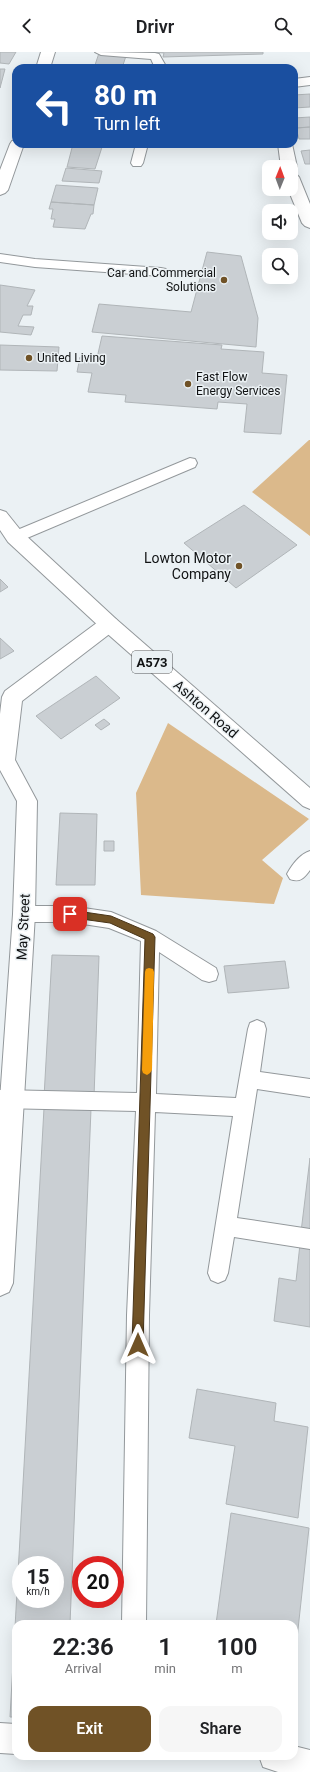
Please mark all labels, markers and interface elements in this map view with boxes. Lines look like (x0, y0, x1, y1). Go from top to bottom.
icon: back (16, 15, 38, 37)
icon: search (272, 15, 294, 37)
text: Drivr (136, 16, 174, 37)
text: 80 m (94, 79, 157, 112)
icon: left (28, 80, 80, 132)
text: Turn left (94, 113, 160, 134)
north arrow (262, 160, 298, 196)
map controls (262, 160, 298, 284)
button: sound (262, 204, 298, 240)
button: search (262, 248, 298, 284)
place label: Car and Commercial Solutions (107, 266, 216, 294)
marker: Car and Commercial Solutions (219, 275, 229, 285)
place label: United Living (37, 351, 106, 365)
marker: United Living (24, 353, 34, 363)
place label: Fast Flow Energy Services (196, 370, 280, 398)
marker: Fast Flow Energy Services (183, 379, 193, 389)
place label: Lowton Motor Company (144, 550, 231, 582)
marker: Lowton Motor Company (234, 561, 244, 571)
road number: A573 (132, 651, 172, 673)
street label: Ashton Road (171, 677, 241, 741)
street label: May Street (13, 893, 33, 961)
pin (53, 897, 87, 931)
icon: arrive (59, 903, 81, 925)
position arrow (117, 1324, 159, 1366)
speed limit sign: 20 (72, 1556, 124, 1608)
text: 15 (27, 1565, 49, 1589)
text: km/h (26, 1586, 50, 1597)
text: 22:36 (52, 1633, 114, 1661)
text: 1 (158, 1633, 172, 1661)
text: 100 (216, 1633, 258, 1661)
text: Arrival (65, 1661, 102, 1676)
text: min (154, 1661, 176, 1676)
text: m (231, 1661, 243, 1676)
button: Exit (28, 1706, 151, 1752)
button: Share (159, 1706, 282, 1752)

